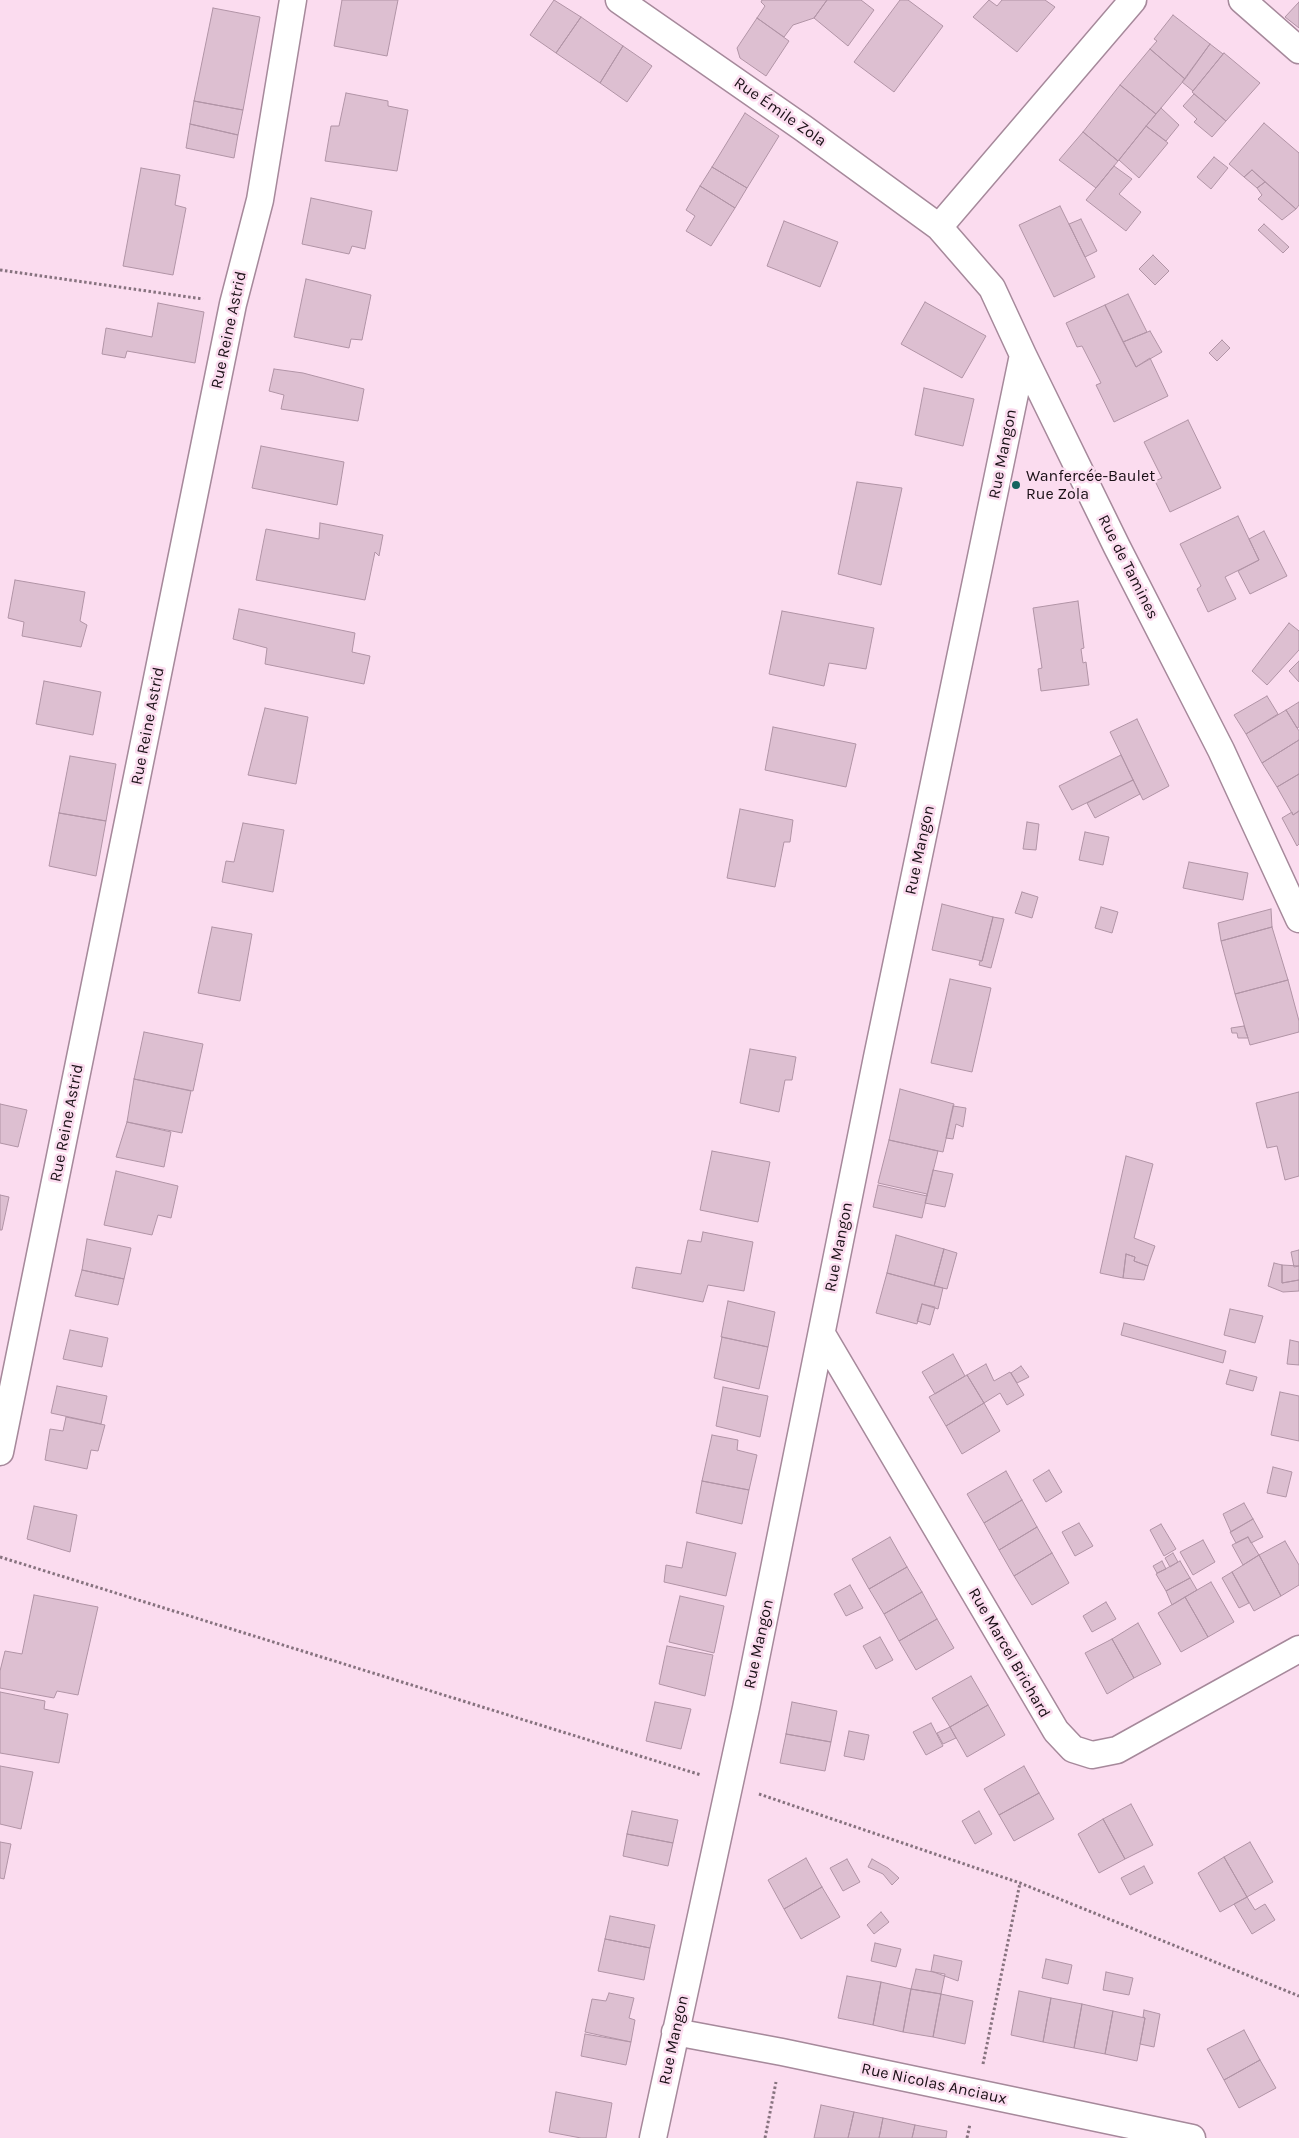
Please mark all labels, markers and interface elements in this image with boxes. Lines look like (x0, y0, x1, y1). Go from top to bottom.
street label: Rue Émile Zola (730, 73, 830, 151)
street label: Rue Reine Astrid (207, 270, 251, 390)
street label: Rue Mangon (985, 408, 1021, 500)
place label: Wanfercée-Baulet Rue Zola (1026, 466, 1155, 504)
marker: Wanfercée-Baulet Rue Zola (1010, 479, 1022, 491)
street label: Rue de Tamines (1093, 512, 1163, 622)
street label: Rue Reine Astrid (127, 665, 169, 787)
street label: Rue Mangon (901, 804, 939, 896)
street label: Rue Reine Astrid (46, 1062, 88, 1184)
street label: Rue Mangon (821, 1201, 857, 1293)
street label: Rue Marcel Brichard (964, 1585, 1054, 1721)
street label: Rue Mangon (740, 1598, 778, 1690)
street label: Rue Mangon (655, 1994, 693, 2086)
street label: Rue Nicolas Anciaux (859, 2059, 1009, 2109)

